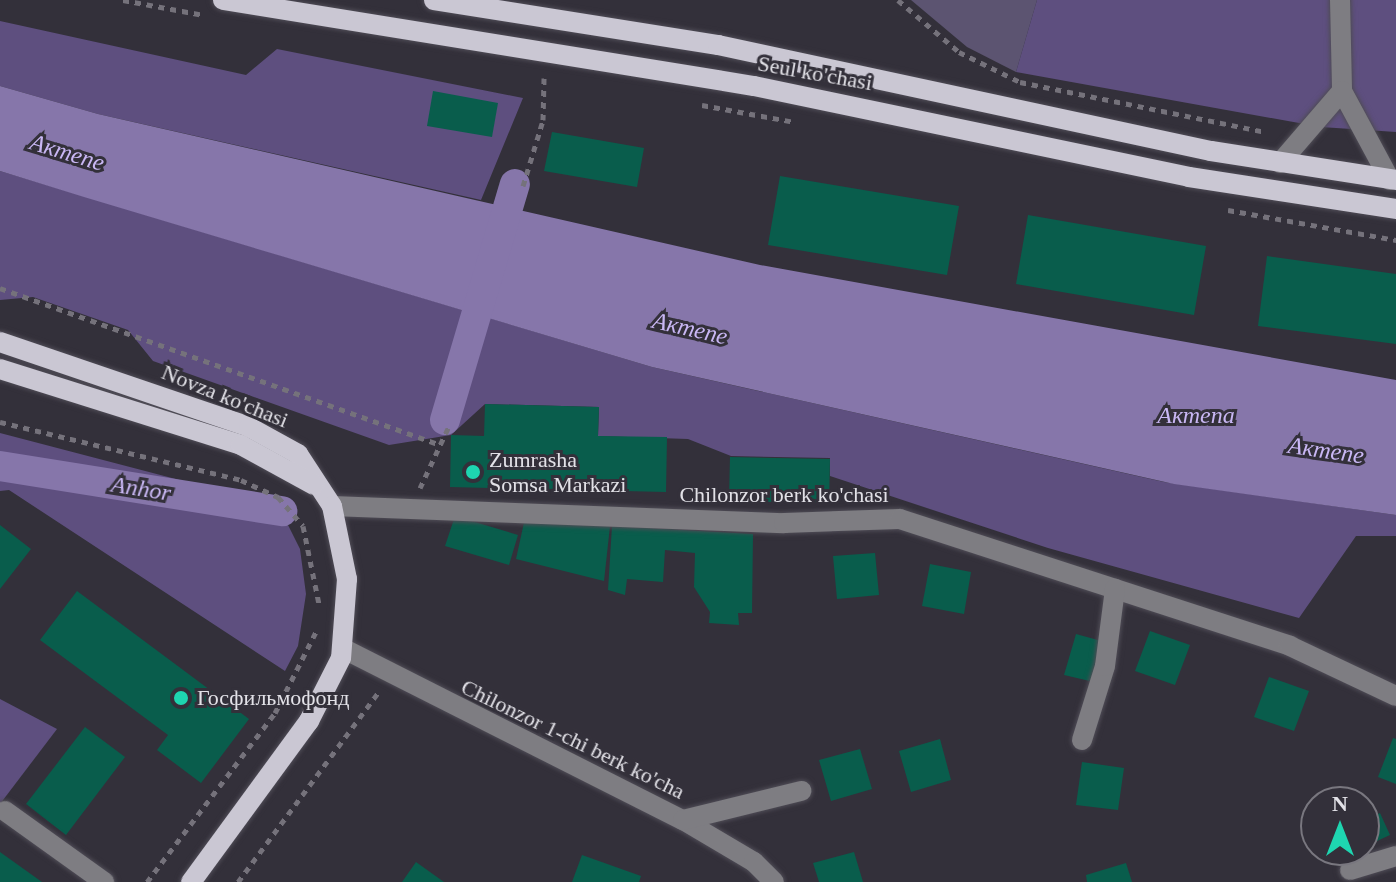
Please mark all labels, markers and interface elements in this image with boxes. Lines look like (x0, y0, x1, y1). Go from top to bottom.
street label: Seul ko'chasi (756, 50, 874, 96)
water label: Актепе (26, 128, 108, 178)
water label: Актепе (650, 306, 730, 352)
street label: Novza ko'chasi (158, 359, 292, 433)
water label: Актепа (1157, 402, 1235, 430)
water label: Актепе (1286, 431, 1366, 471)
place label: Zumrasha Somsa Markazi (489, 446, 626, 498)
marker: Zumrasha Somsa Markazi (464, 463, 482, 481)
water label: Anhor (109, 470, 173, 508)
street label: Chilonzor berk ko'chasi (679, 482, 889, 508)
street label: Chilonzor 1-chi berk ko'cha (457, 673, 689, 805)
place label: Госфильмофонд (197, 685, 350, 711)
marker: Госфильмофонд (172, 689, 190, 707)
north arrow (1300, 786, 1380, 866)
text: N (1332, 791, 1348, 816)

